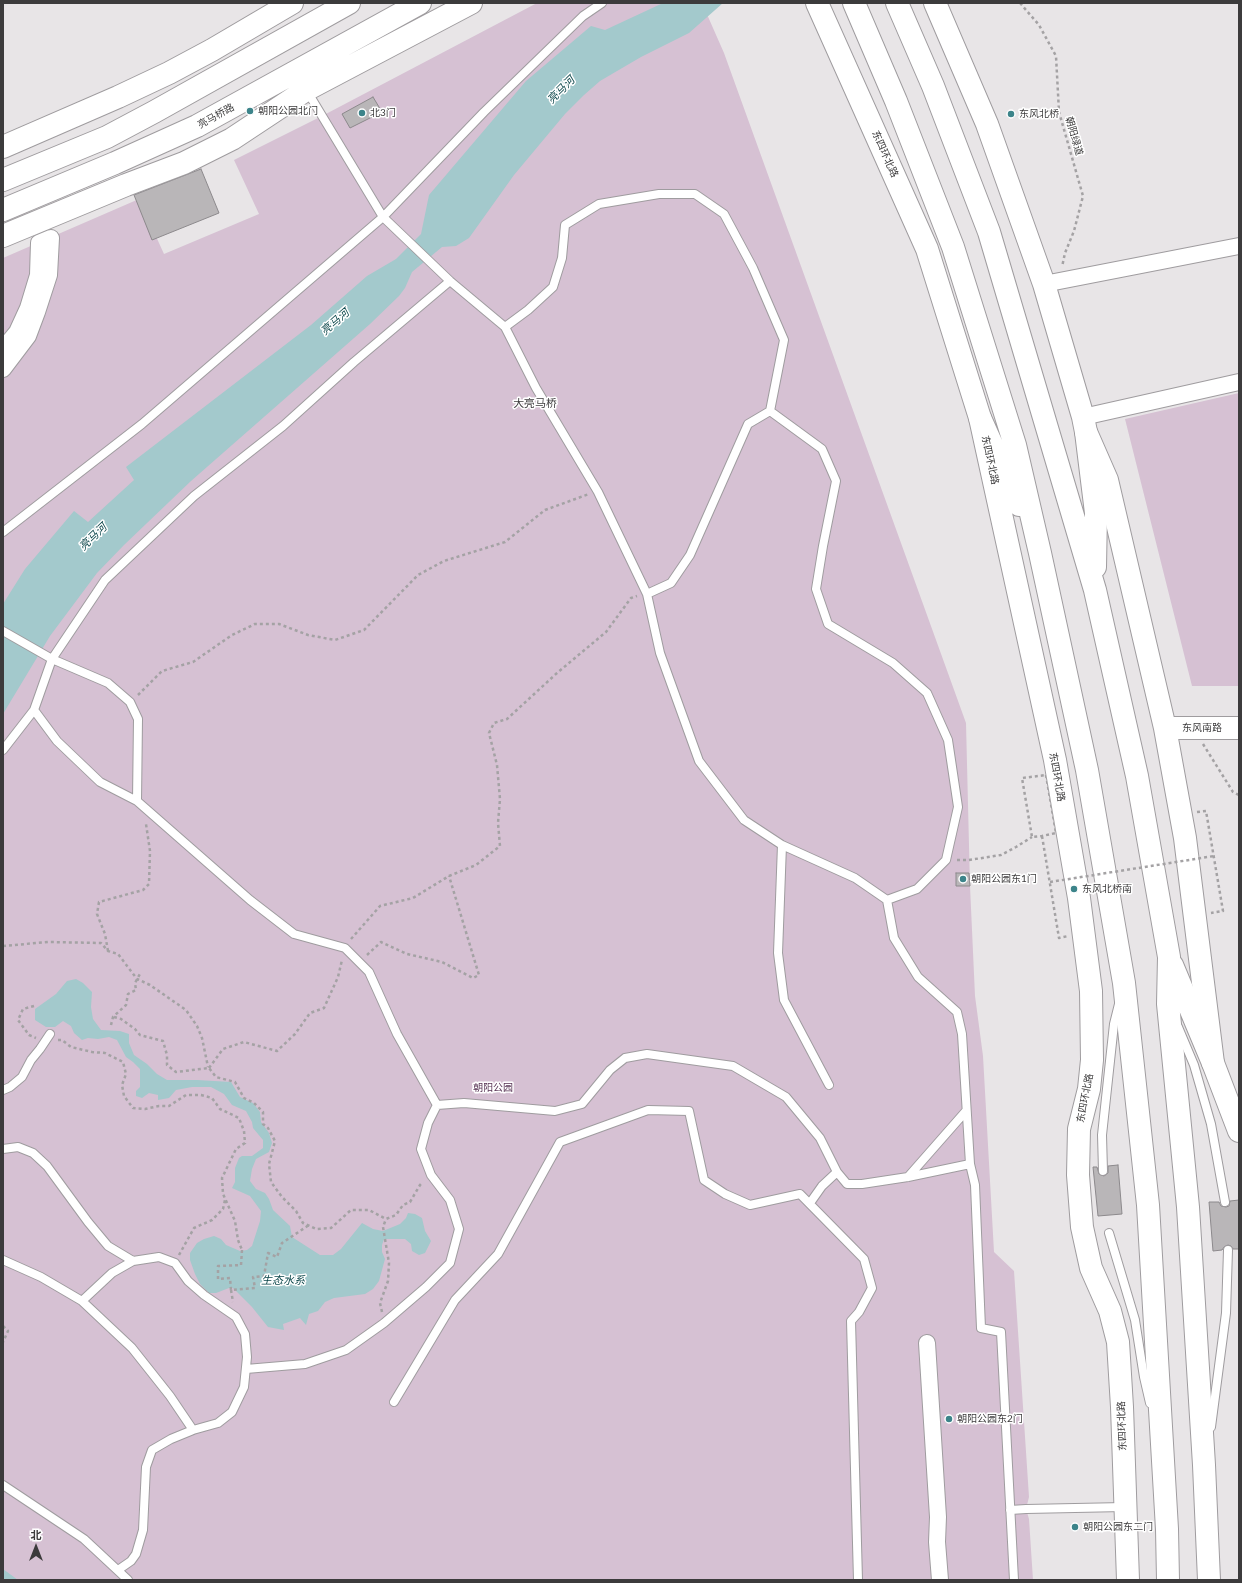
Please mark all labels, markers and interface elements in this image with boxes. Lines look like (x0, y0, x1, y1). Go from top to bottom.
water label: 亮马河 (545, 74, 577, 106)
street label: 亮马桥路 (196, 101, 236, 131)
place label: 朝阳公园北门 (258, 105, 318, 117)
marker: 朝阳公园北门 (245, 106, 255, 116)
place label: 北3门 (370, 107, 396, 119)
marker: 北3门 (357, 108, 367, 118)
place label: 东风北桥 (1019, 108, 1059, 120)
marker: 东风北桥 (1006, 109, 1016, 119)
street label: 朝阳绿道 (1063, 115, 1085, 157)
street label: 东四环北路 (869, 129, 901, 179)
water label: 亮马河 (318, 306, 352, 338)
district label: 大亮马桥 (513, 396, 557, 410)
street label: 东四环北路 (979, 434, 1001, 486)
water label: 亮马河 (77, 521, 109, 553)
street label: 东风南路 (1182, 722, 1222, 734)
street label: 东四环北路 (1047, 751, 1067, 803)
place label: 朝阳公园东1门 (971, 873, 1037, 885)
marker: 朝阳公园东1门 (958, 874, 968, 884)
place label: 东风北桥南 (1082, 883, 1132, 895)
marker: 东风北桥南 (1069, 884, 1079, 894)
street label: 东四环北路 (1074, 1072, 1096, 1124)
park label: 朝阳公园 (473, 1082, 513, 1094)
water label: 生态水系 (261, 1273, 305, 1287)
street label: 东四环北路 (1115, 1401, 1129, 1451)
place label: 朝阳公园东2门 (957, 1413, 1023, 1425)
marker: 朝阳公园东2门 (944, 1414, 954, 1424)
place label: 朝阳公园东二门 (1083, 1521, 1153, 1533)
marker: 朝阳公园东二门 (1070, 1522, 1080, 1532)
north arrow (16, 1527, 56, 1567)
text: 北 (31, 1528, 42, 1541)

